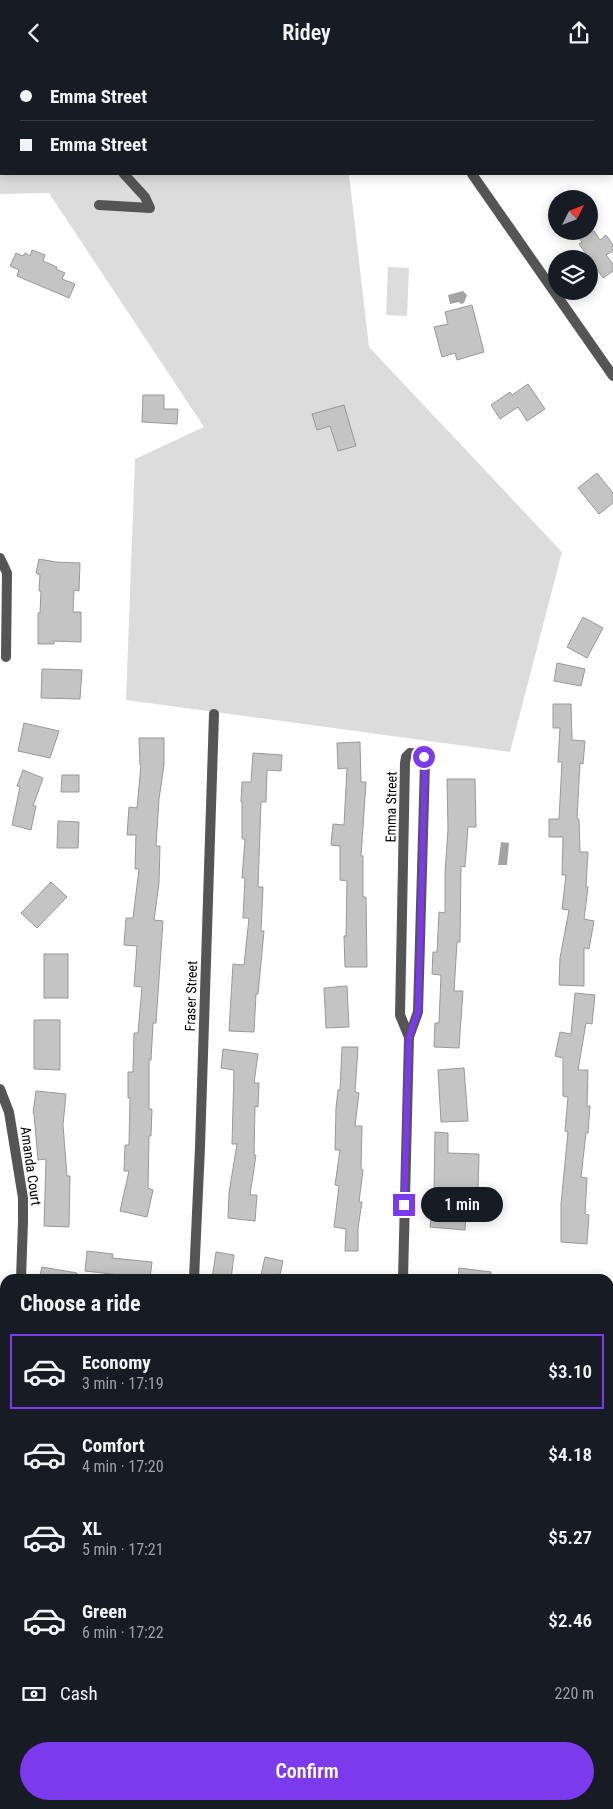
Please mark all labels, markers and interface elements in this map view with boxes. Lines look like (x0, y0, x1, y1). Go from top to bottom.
icon: back (20, 19, 48, 47)
icon: share (565, 19, 593, 47)
text: Ridey (282, 20, 331, 45)
text: Emma Street (50, 85, 147, 108)
text: Emma Street (50, 133, 147, 156)
north arrow (548, 190, 598, 240)
map controls (548, 190, 598, 300)
button: layers (548, 250, 598, 300)
route start (413, 746, 435, 768)
street label: Emma Street (382, 771, 400, 843)
street label: Fraser Street (182, 960, 200, 1032)
street label: Amanda Court (18, 1126, 44, 1206)
callout: 1 min (422, 1187, 504, 1223)
route end (393, 1194, 415, 1216)
text: 1 min (444, 1195, 480, 1214)
text: Choose a ride (20, 1291, 141, 1316)
icon: car (22, 1349, 67, 1394)
text: Economy (82, 1351, 151, 1374)
text: $3.10 (548, 1360, 592, 1383)
text: 3 min · 17:19 (82, 1374, 164, 1393)
icon: car (22, 1432, 67, 1477)
text: Comfort (82, 1434, 145, 1457)
text: $4.18 (548, 1443, 592, 1466)
text: 4 min · 17:20 (82, 1457, 164, 1476)
icon: car (22, 1515, 67, 1560)
text: XL (82, 1517, 102, 1540)
text: $5.27 (548, 1526, 592, 1549)
text: 5 min · 17:21 (82, 1540, 164, 1559)
icon: car (22, 1598, 67, 1643)
text: Green (82, 1600, 127, 1623)
text: $2.46 (548, 1609, 592, 1632)
text: 6 min · 17:22 (82, 1623, 164, 1642)
icon: cash (20, 1680, 48, 1708)
text: Cash (60, 1682, 98, 1705)
text: 220 m (555, 1684, 594, 1703)
button: Confirm (20, 1742, 594, 1800)

